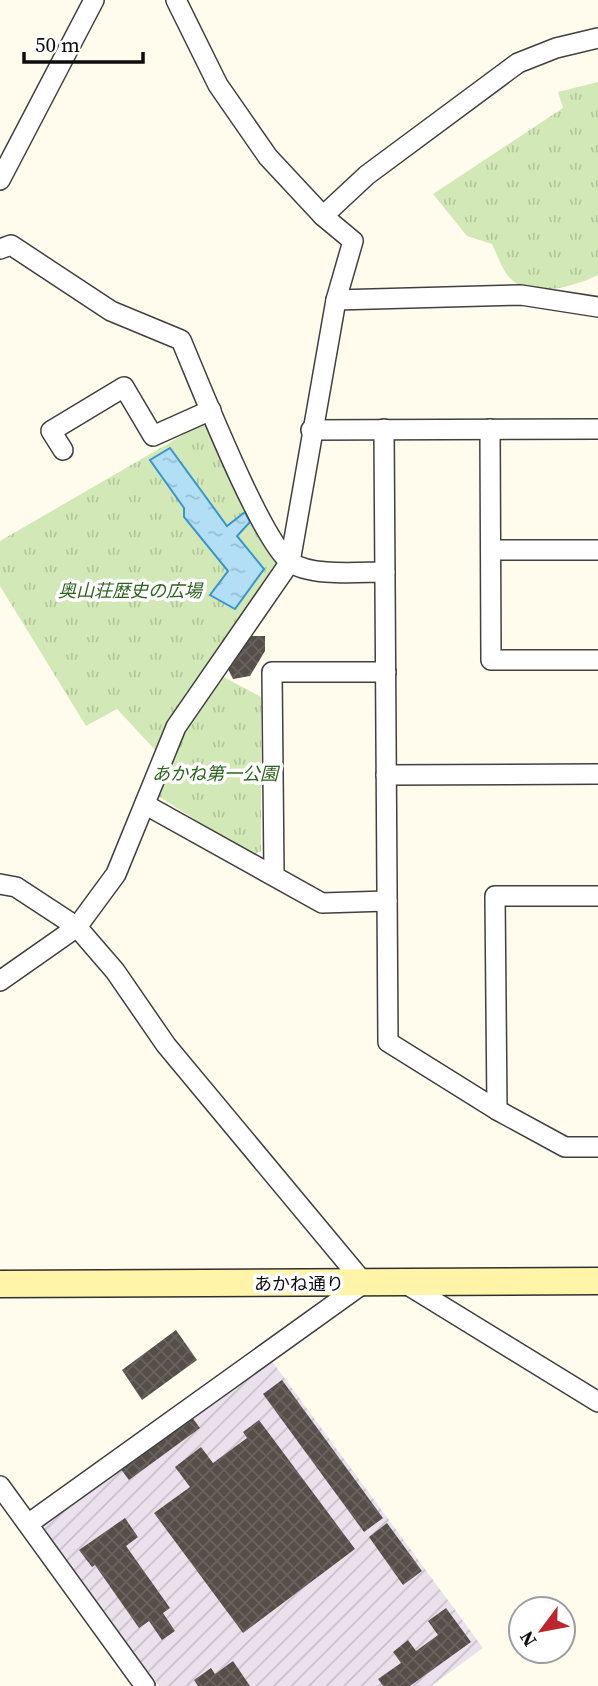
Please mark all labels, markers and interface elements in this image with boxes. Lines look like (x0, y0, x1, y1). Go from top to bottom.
scale bar (24, 21, 144, 65)
text: 50 m (35, 30, 80, 59)
park label: 奥山荘歴史の広場 (58, 578, 204, 603)
park label: あかね第一公園 (152, 761, 281, 786)
street label: あかね通り (254, 1271, 344, 1296)
north arrow (507, 1595, 577, 1665)
text: N (513, 1626, 542, 1652)

